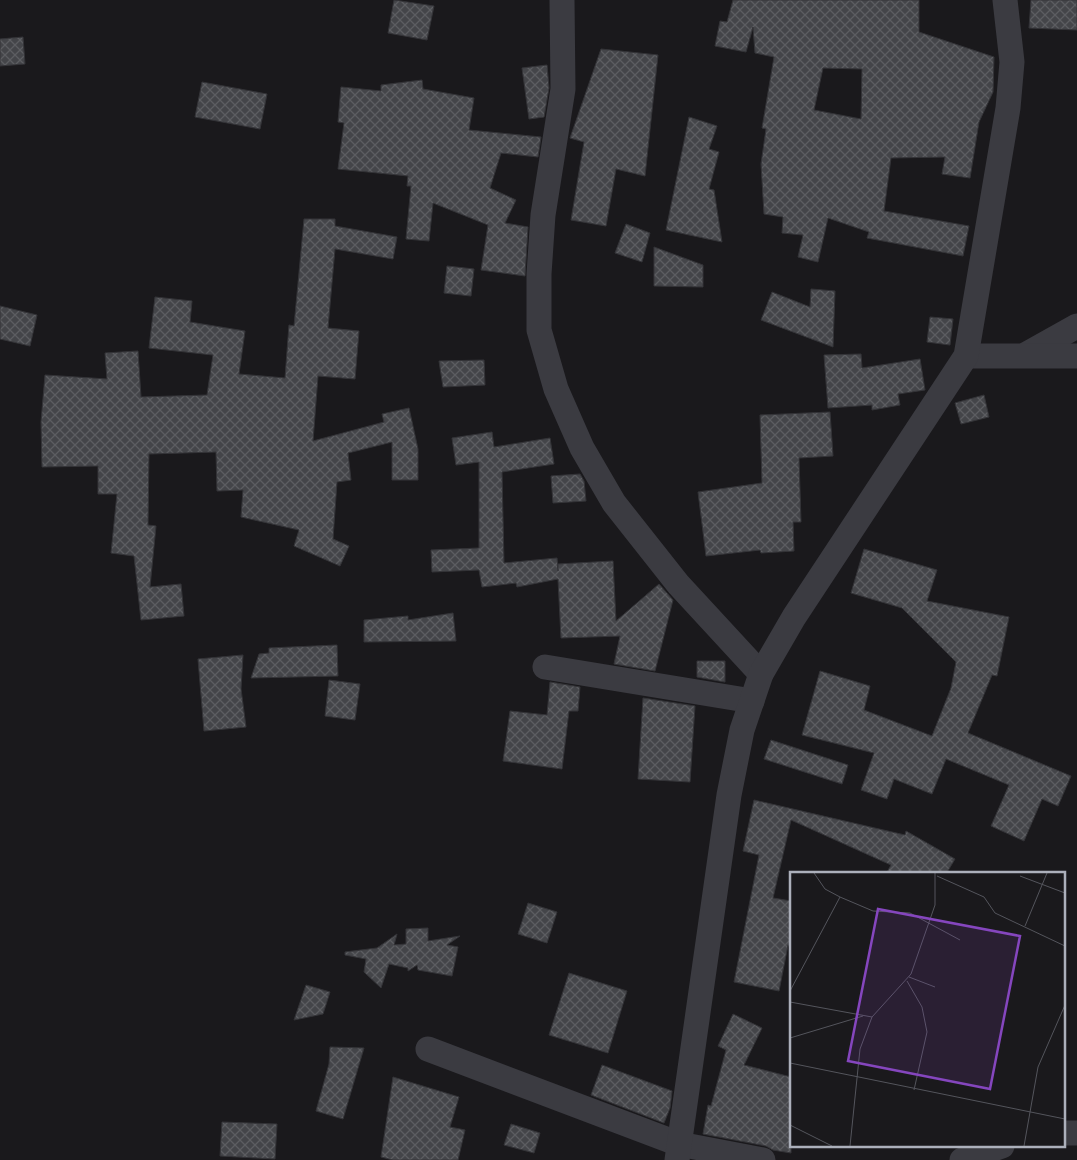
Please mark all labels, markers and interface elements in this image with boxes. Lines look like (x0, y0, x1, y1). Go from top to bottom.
inset map (790, 872, 1064, 1148)

